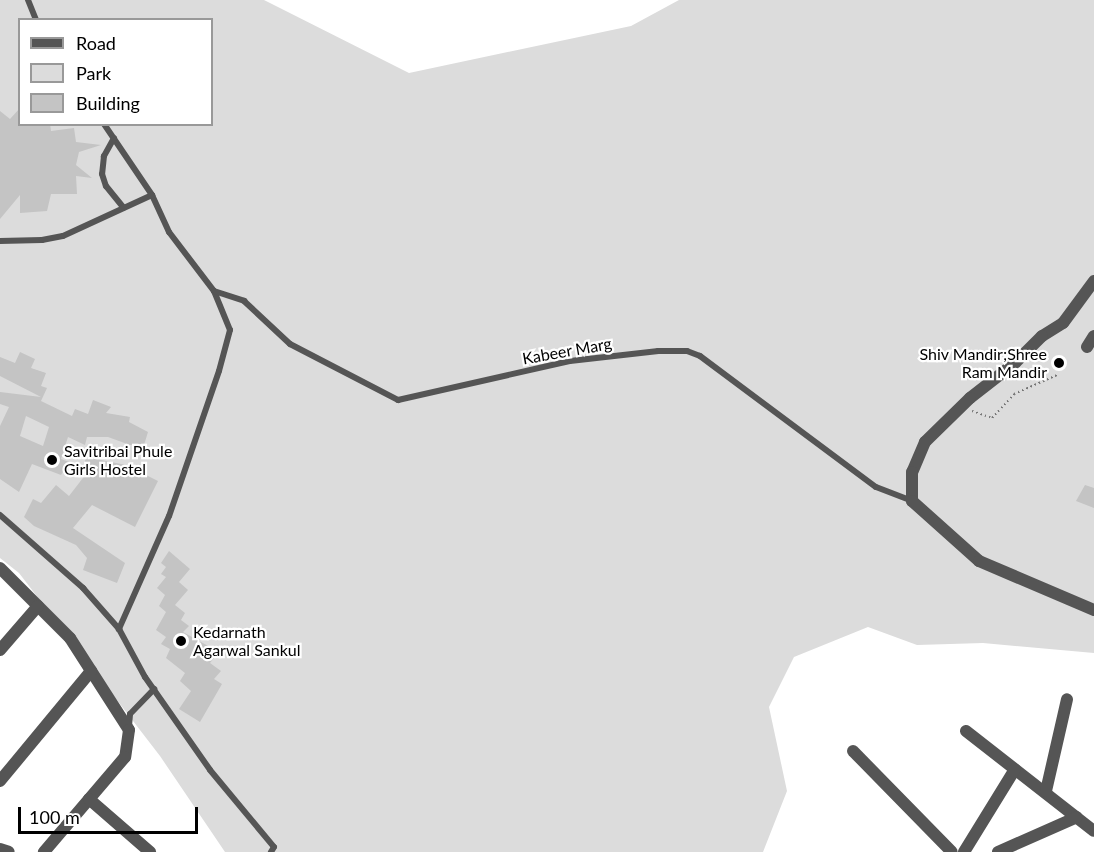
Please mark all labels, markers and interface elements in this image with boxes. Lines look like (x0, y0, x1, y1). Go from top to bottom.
legend (18, 18, 213, 126)
text: Road (76, 32, 116, 54)
text: Park (76, 62, 111, 84)
text: Building (76, 92, 140, 114)
street label: Kabeer Marg (521, 334, 613, 368)
place label: Shiv Mandir;Shree Ram Mandir (919, 344, 1047, 382)
marker: Shiv Mandir;Shree Ram Mandir (1052, 356, 1066, 370)
place label: Savitribai Phule Girls Hostel (64, 441, 172, 479)
marker: Savitribai Phule Girls Hostel (45, 453, 59, 467)
place label: Kedarnath Agarwal Sankul (193, 622, 300, 660)
marker: Kedarnath Agarwal Sankul (174, 634, 188, 648)
scale bar (21, 795, 201, 833)
text: 100 m (29, 806, 80, 828)

